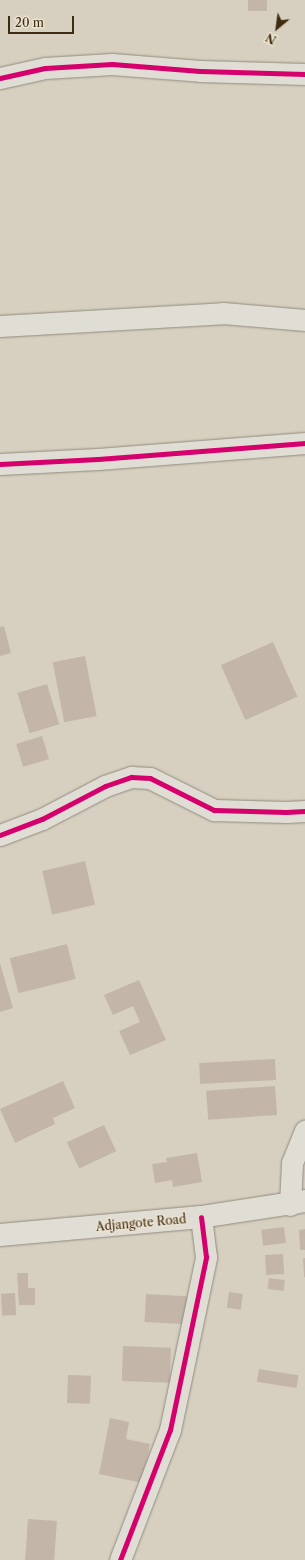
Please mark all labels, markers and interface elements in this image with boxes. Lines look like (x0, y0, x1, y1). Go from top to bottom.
scale bar (10, 8, 76, 34)
north arrow (257, 8, 297, 48)
text: 20 m (15, 15, 44, 30)
text: N (264, 30, 279, 47)
street label: Adjangote Road (95, 1212, 187, 1234)

